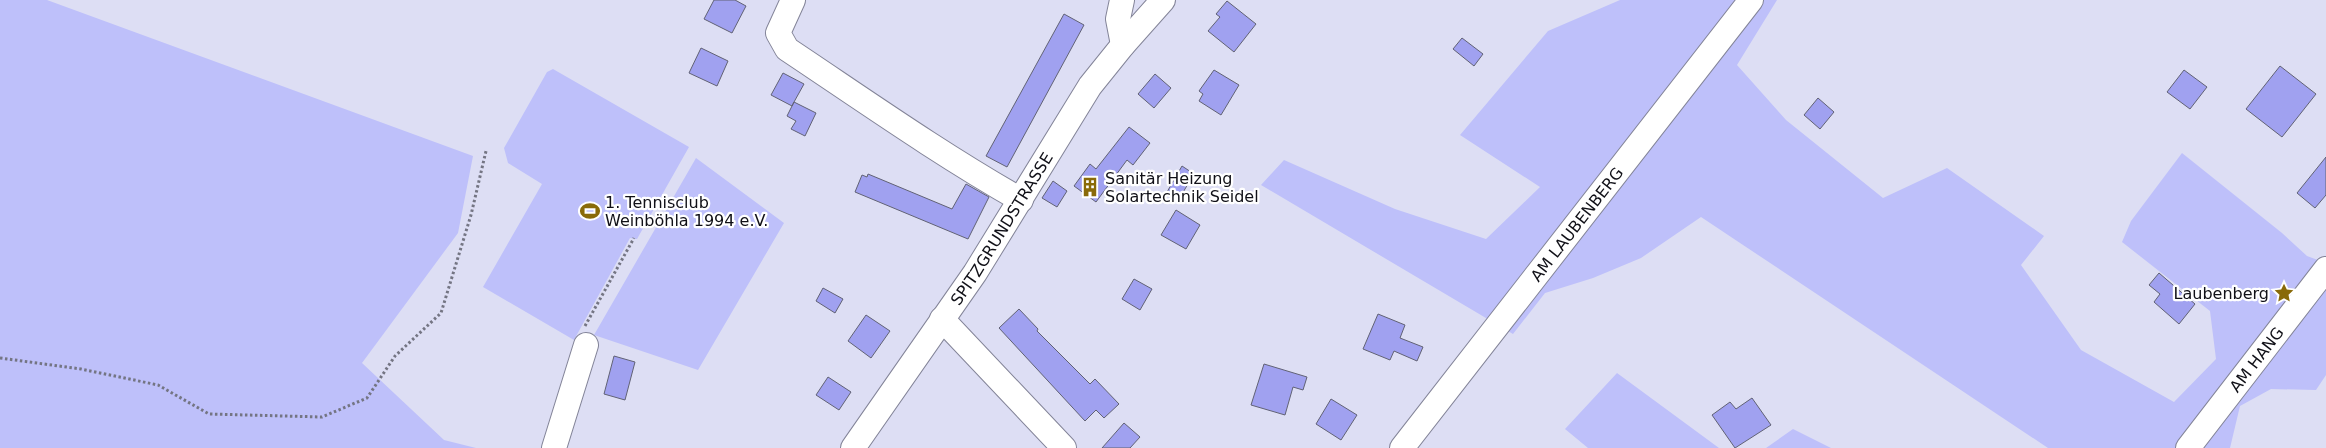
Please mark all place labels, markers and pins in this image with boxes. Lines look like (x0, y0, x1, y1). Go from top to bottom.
place label: Sanitär Heizung Solartechnik Seidel (1105, 169, 1259, 206)
building icon: Sanitär Heizung Solartechnik Seidel (1079, 176, 1101, 198)
place label: 1. Tennisclub Weinböhla 1994 e.V. (605, 193, 768, 230)
sports icon: 1. Tennisclub Weinböhla 1994 e.V. (579, 200, 601, 222)
place icon: Laubenberg (2273, 282, 2295, 304)
place label: Laubenberg (2174, 284, 2269, 303)

